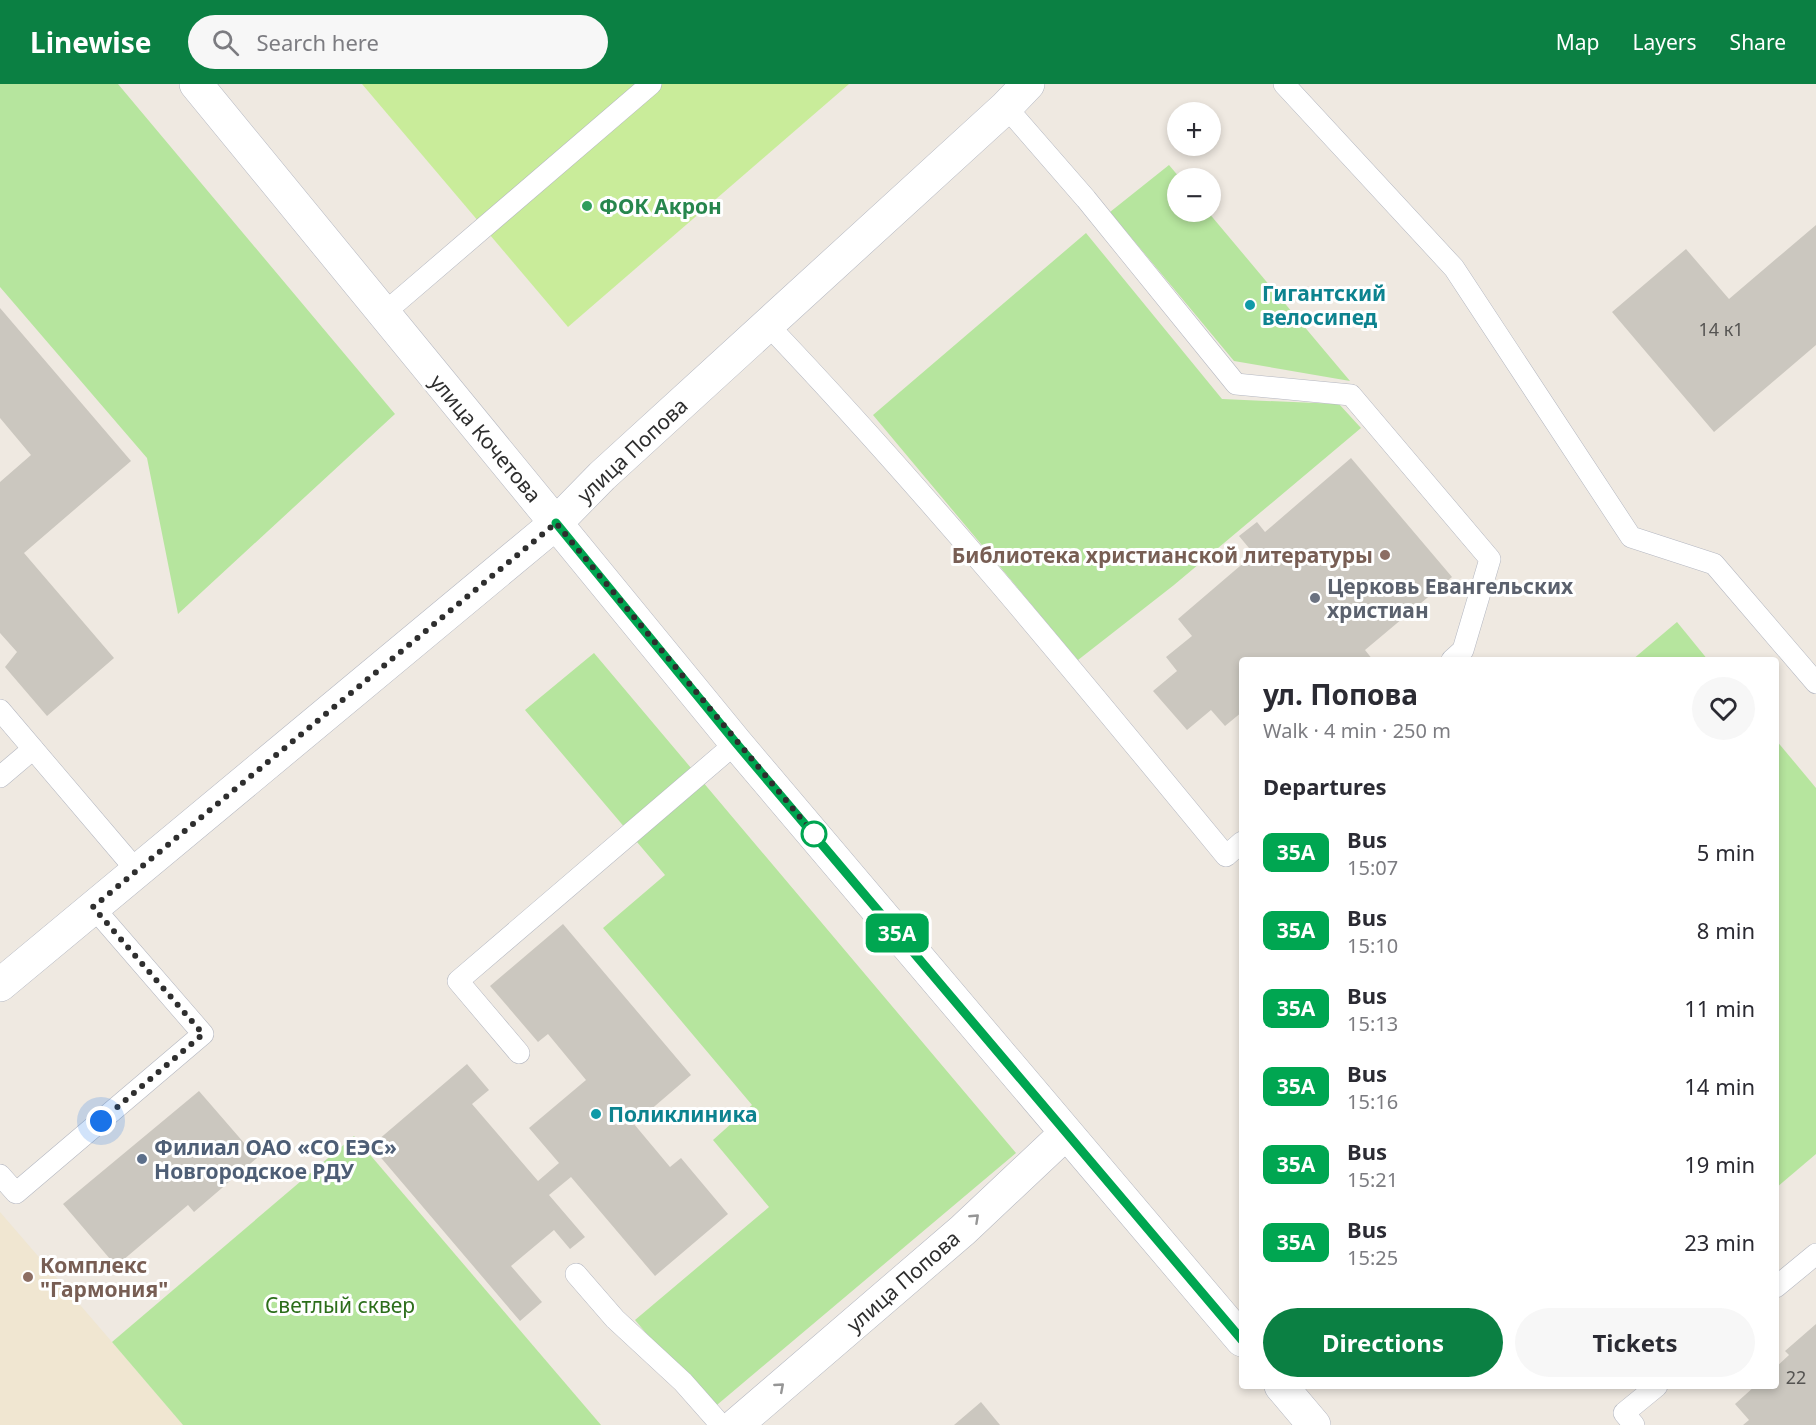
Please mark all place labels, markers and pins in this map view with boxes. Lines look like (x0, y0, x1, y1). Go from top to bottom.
place label: ФОК Акрон (599, 192, 722, 220)
marker: ФОК Акрон (580, 199, 594, 213)
place label: Гигантский велосипед (1262, 279, 1386, 331)
marker: Гигантский велосипед (1243, 298, 1257, 312)
place label: Библиотека христианской литературы (952, 541, 1373, 569)
marker: Библиотека христианской литературы (1378, 548, 1392, 562)
place label: Церковь Евангельских христиан (1327, 572, 1574, 624)
marker: Церковь Евангельских христиан (1308, 591, 1322, 605)
unlabelled marker (801, 821, 827, 847)
place label: Поликлиника (608, 1100, 757, 1128)
marker: Поликлиника (589, 1107, 603, 1121)
place label: Филиал ОАО «СО ЕЭС» Новгородское РДУ (154, 1133, 397, 1185)
marker: Филиал ОАО «СО ЕЭС» Новгородское РДУ (135, 1152, 149, 1166)
place label: Комплекс "Гармония" (40, 1251, 168, 1303)
marker: Комплекс "Гармония" (21, 1270, 35, 1284)

